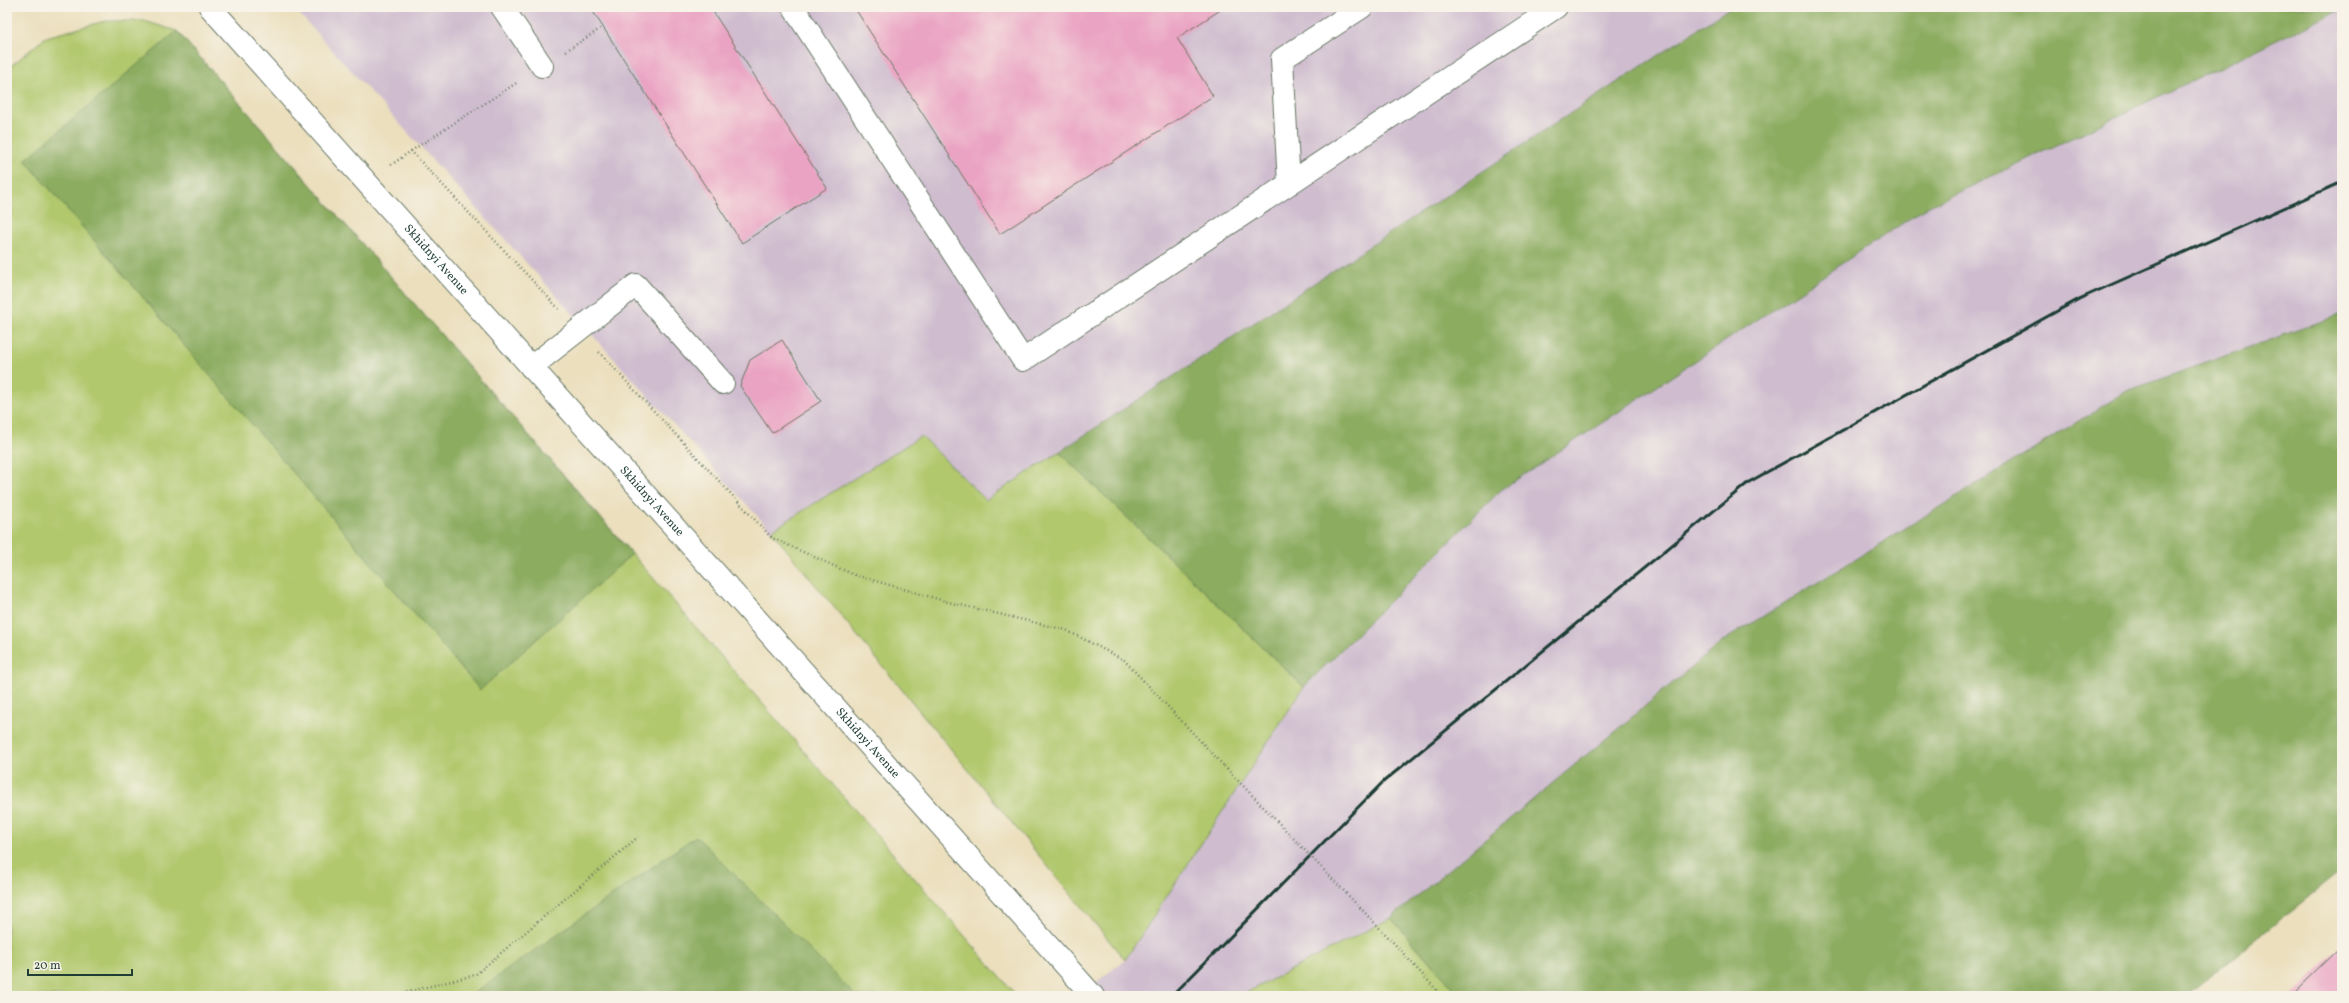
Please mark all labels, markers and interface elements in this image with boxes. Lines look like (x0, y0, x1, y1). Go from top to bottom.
street label: Skhidnyi Avenue (400, 221, 472, 299)
street label: Skhidnyi Avenue (616, 463, 687, 540)
street label: Skhidnyi Avenue (832, 705, 903, 782)
scale bar (28, 951, 132, 977)
text: 20 m (34, 958, 61, 974)

